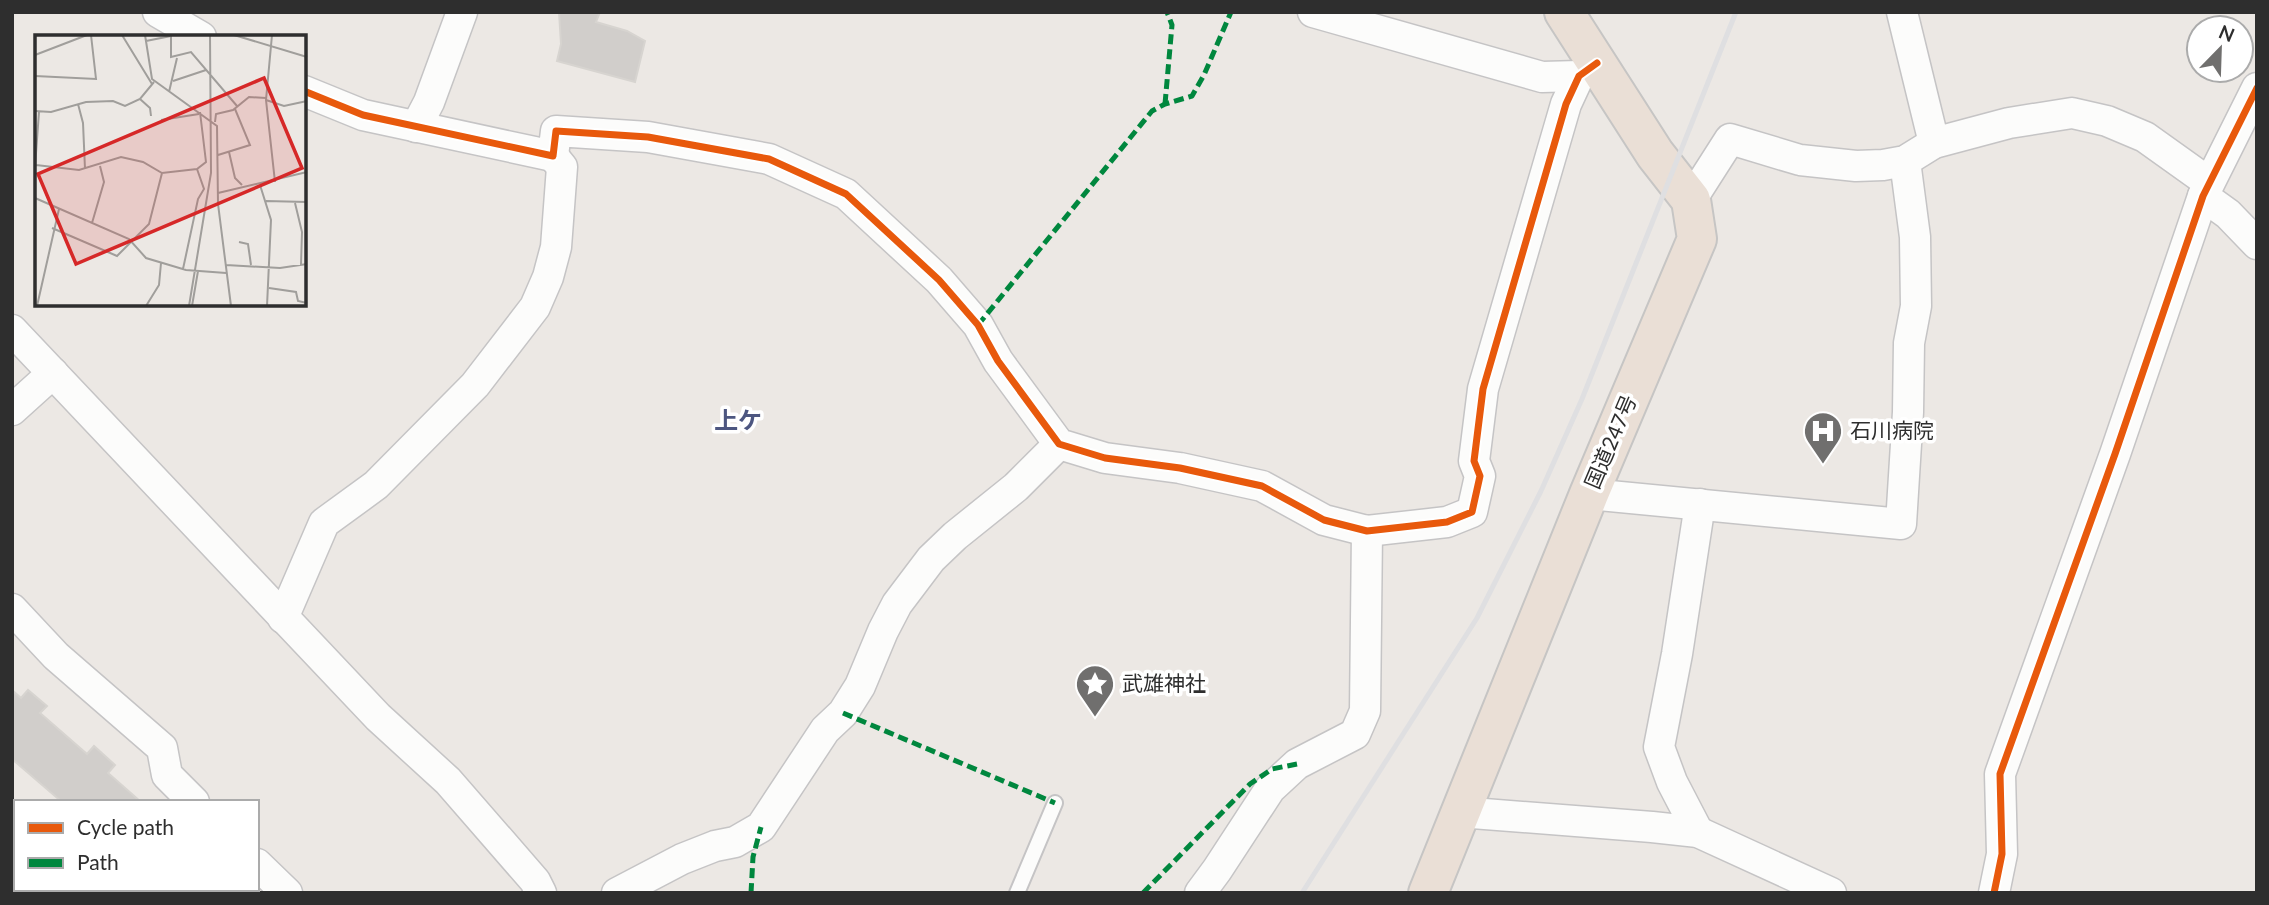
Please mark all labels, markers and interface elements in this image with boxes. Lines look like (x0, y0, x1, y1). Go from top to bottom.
north arrow (2185, 14, 2255, 84)
text: N (2216, 19, 2238, 46)
inset map (35, 35, 306, 306)
street label: 国道247号 (1579, 391, 1641, 492)
district label: 上ケ (714, 405, 762, 434)
hospital icon: 石川病院 (1802, 410, 1844, 465)
place label: 石川病院 (1850, 417, 1934, 442)
place icon: 武雄神社 (1074, 663, 1116, 718)
place label: 武雄神社 (1122, 670, 1206, 695)
legend (14, 800, 259, 891)
text: Cycle path (77, 814, 174, 839)
text: Path (77, 849, 119, 874)

